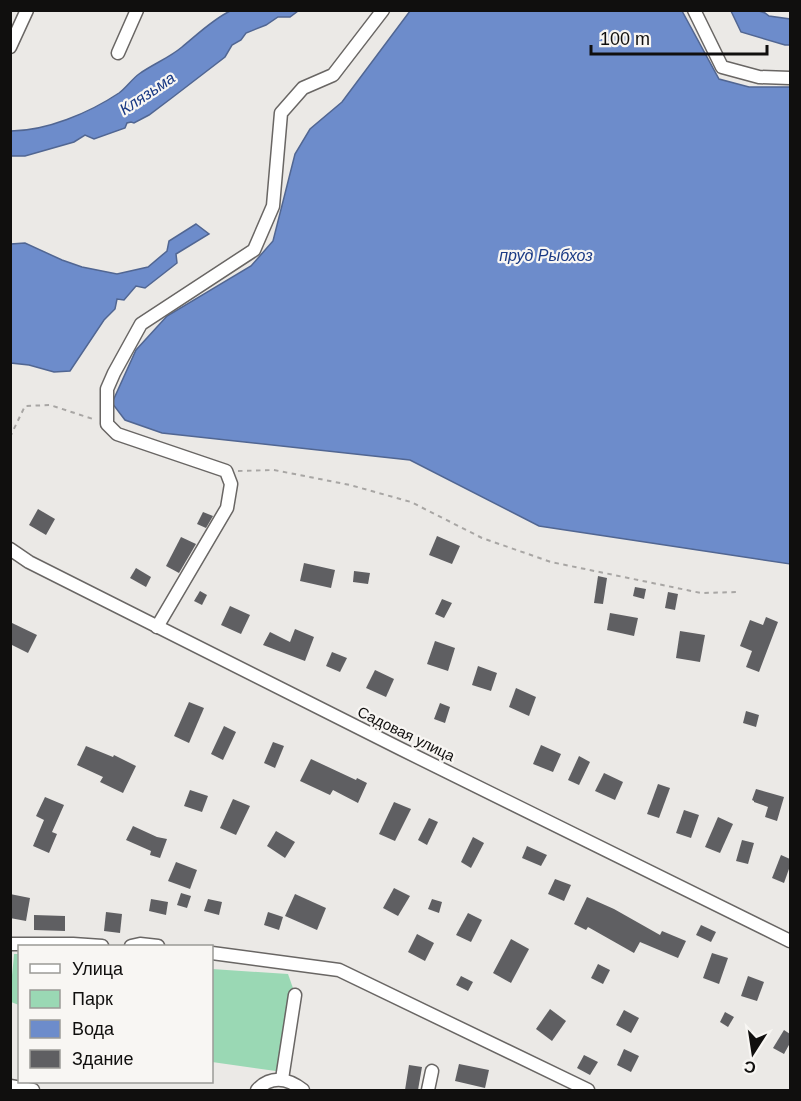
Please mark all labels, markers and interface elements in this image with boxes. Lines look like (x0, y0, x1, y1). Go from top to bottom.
scale bar (591, 18, 766, 56)
text: 100 m (600, 29, 650, 49)
water label: Клязьма (117, 69, 178, 118)
water label: пруд Рыбхоз (499, 247, 593, 264)
street label: Садовая улица (355, 703, 458, 765)
legend (18, 945, 213, 1083)
text: Улица (72, 959, 124, 979)
text: Парк (72, 989, 113, 1009)
text: Вода (72, 1019, 115, 1039)
north arrow (723, 1023, 783, 1083)
text: Здание (72, 1049, 133, 1069)
text: С (742, 1058, 757, 1077)

